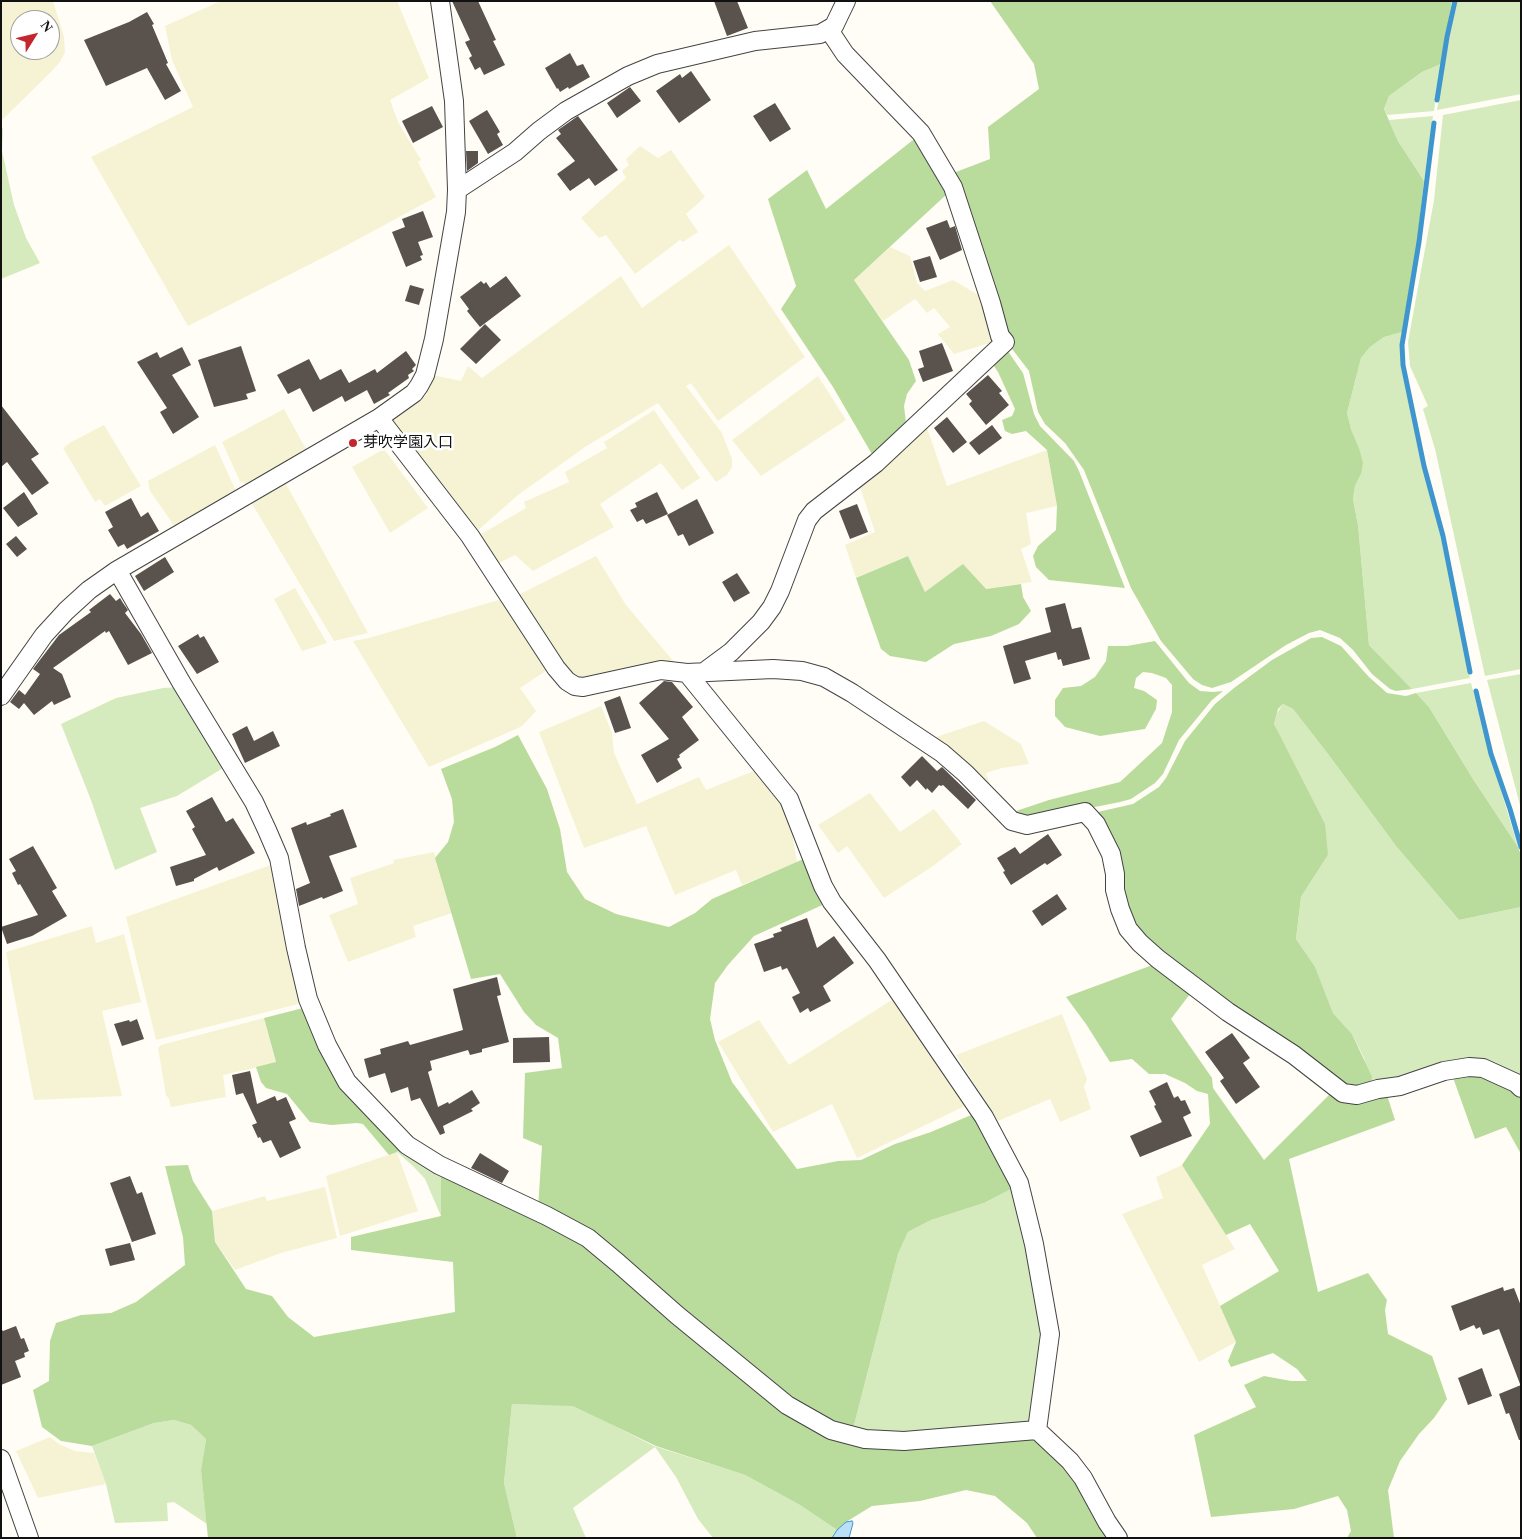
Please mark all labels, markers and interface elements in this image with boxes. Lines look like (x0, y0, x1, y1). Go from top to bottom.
north arrow (10, 10, 60, 60)
text: N (38, 18, 56, 35)
place label: 芽吹学園入口 (363, 434, 453, 452)
marker: 芽吹学園入口 (347, 437, 359, 449)

